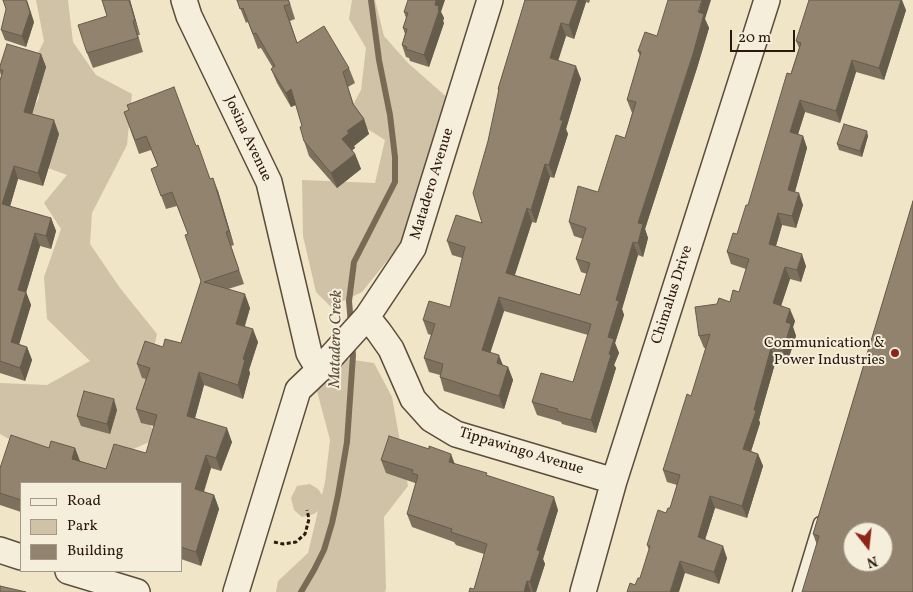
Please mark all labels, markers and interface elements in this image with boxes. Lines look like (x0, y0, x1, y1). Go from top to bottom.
scale bar (733, 20, 798, 52)
text: 20 m (738, 28, 771, 49)
street label: Josina Avenue (219, 93, 275, 185)
street label: Matadero Avenue (407, 126, 459, 242)
street label: Chimalus Drive (649, 243, 697, 347)
water label: Matadero Creek (327, 290, 347, 388)
place label: Communication & Power Industries (764, 335, 885, 370)
marker: Communication & Power Industries (889, 347, 901, 359)
street label: Tippawingo Avenue (456, 424, 586, 480)
legend (20, 482, 182, 572)
text: Road (67, 491, 101, 512)
text: Park (67, 516, 98, 537)
north arrow (843, 522, 893, 572)
text: Building (67, 541, 123, 562)
text: N (864, 550, 880, 571)

